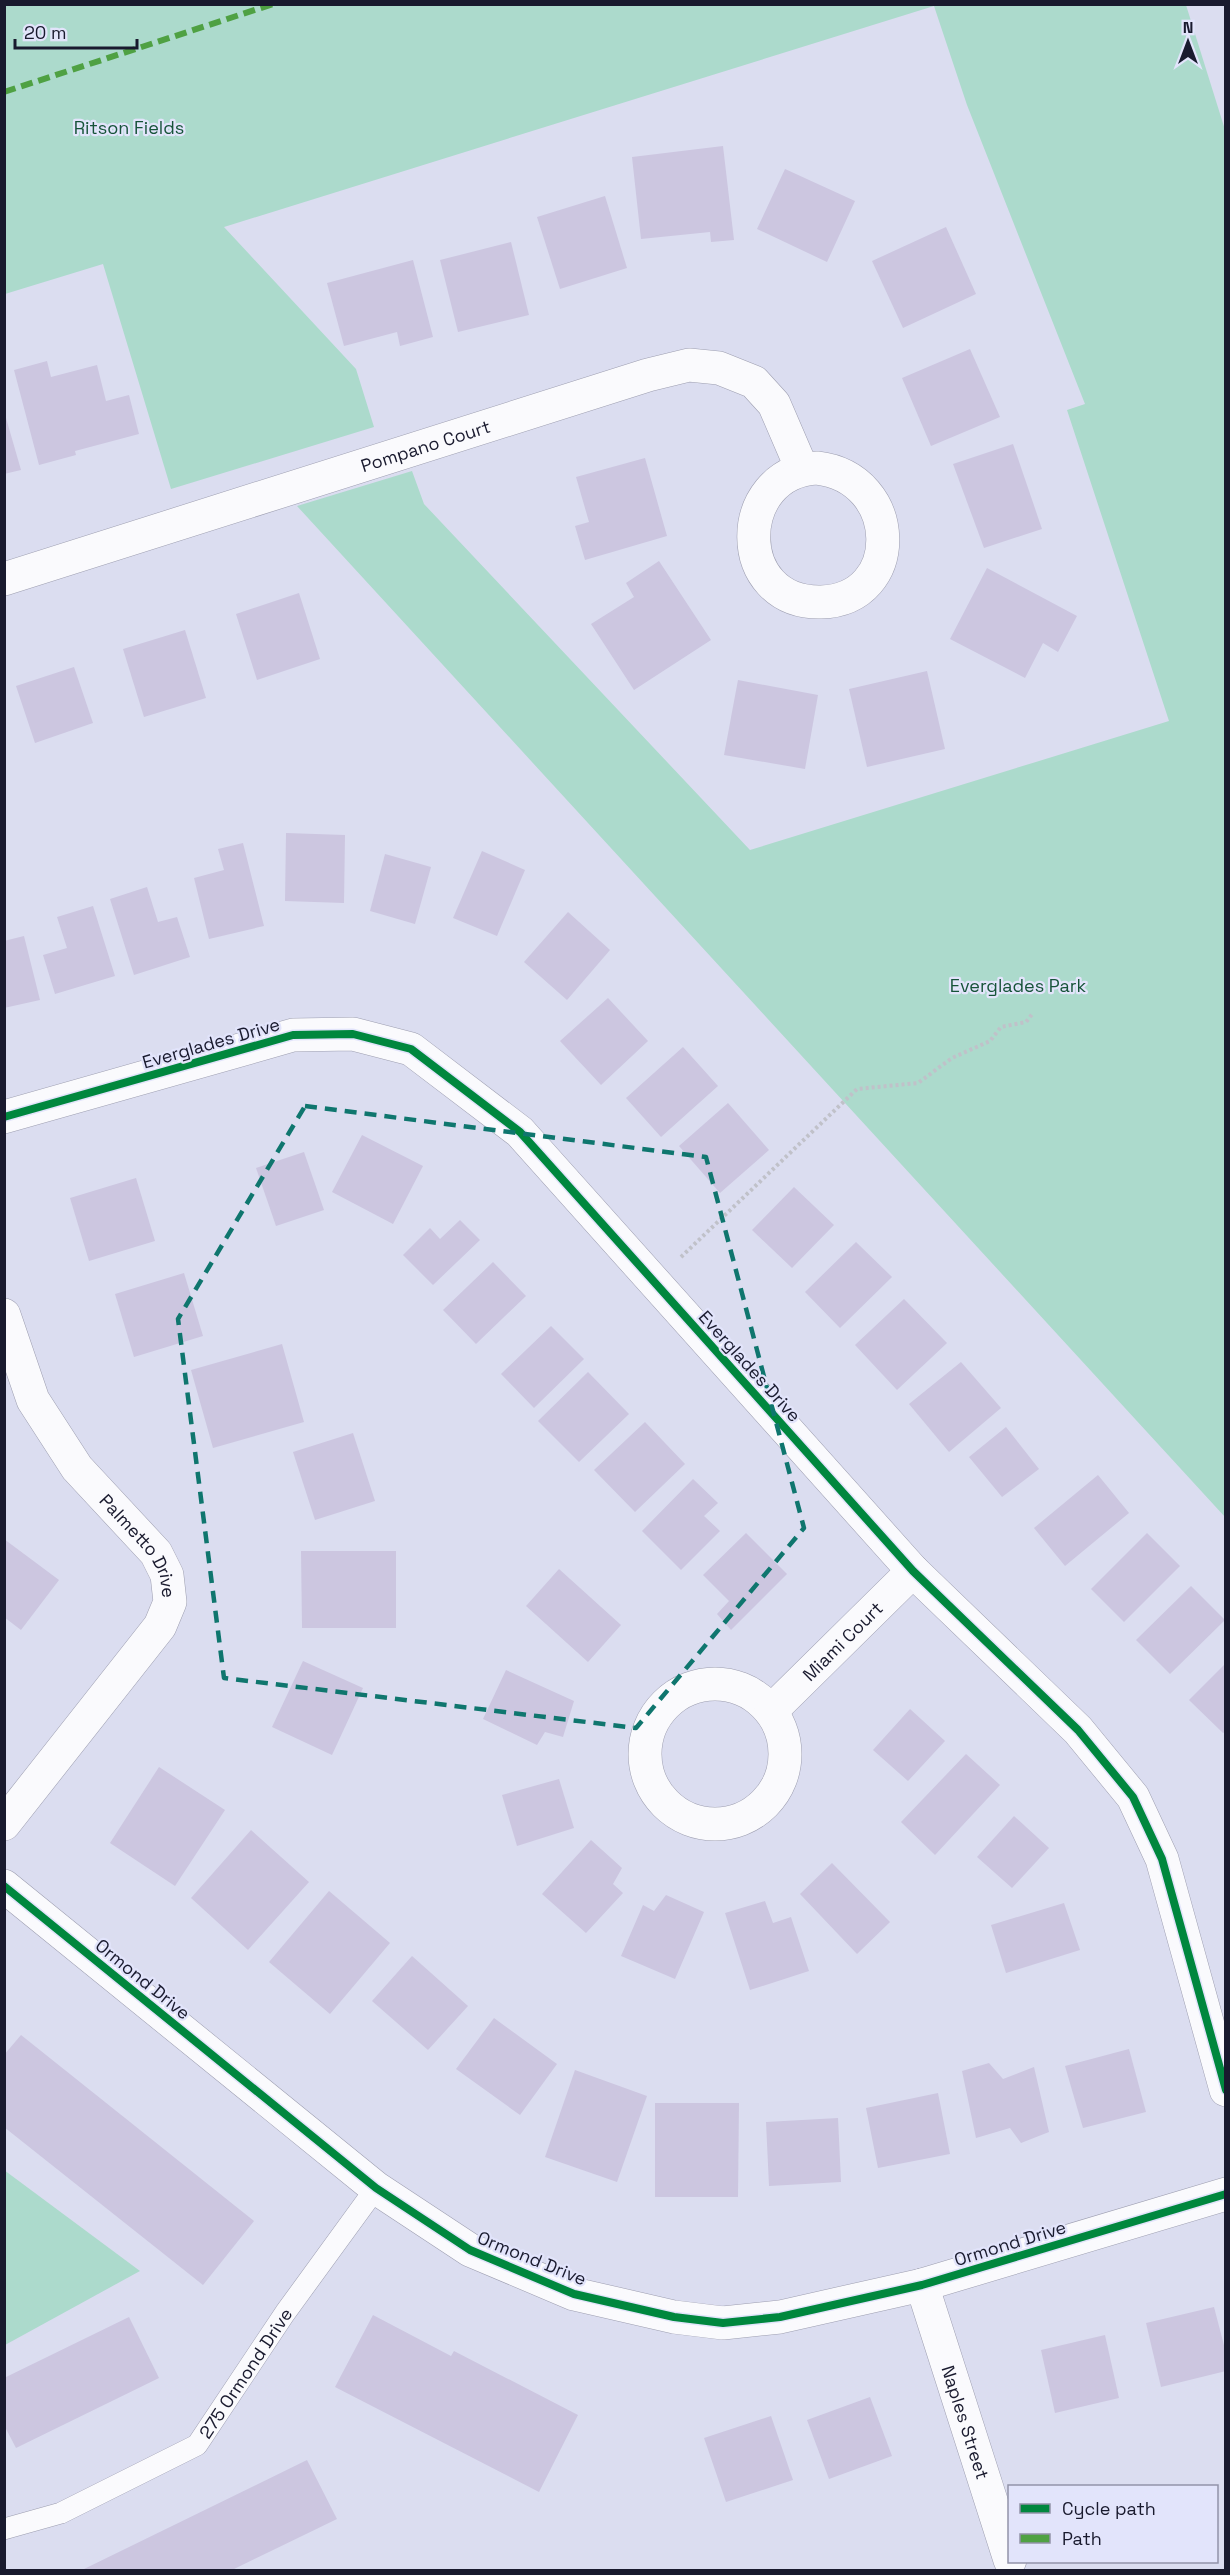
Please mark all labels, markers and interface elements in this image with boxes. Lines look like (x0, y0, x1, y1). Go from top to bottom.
scale bar (15, 12, 136, 50)
north arrow (1158, 12, 1218, 72)
text: N (1183, 17, 1193, 38)
text: 20 m (24, 21, 67, 44)
park label: Ritson Fields (74, 116, 184, 139)
street label: Pompano Court (358, 414, 493, 477)
park label: Everglades Park (950, 974, 1087, 997)
street label: Everglades Drive (140, 1012, 282, 1074)
street label: Everglades Drive (694, 1305, 806, 1427)
street label: Palmetto Drive (95, 1489, 181, 1599)
street label: Miami Court (797, 1596, 887, 1685)
street label: Ormond Drive (91, 1934, 195, 2024)
street label: Ormond Drive (951, 2215, 1069, 2271)
street label: Ormond Drive (474, 2226, 590, 2290)
street label: 275 Ormond Drive (193, 2303, 297, 2443)
street label: Naples Street (937, 2362, 995, 2482)
legend (1008, 2485, 1218, 2563)
text: Cycle path (1062, 2497, 1156, 2520)
text: Path (1062, 2527, 1102, 2550)

